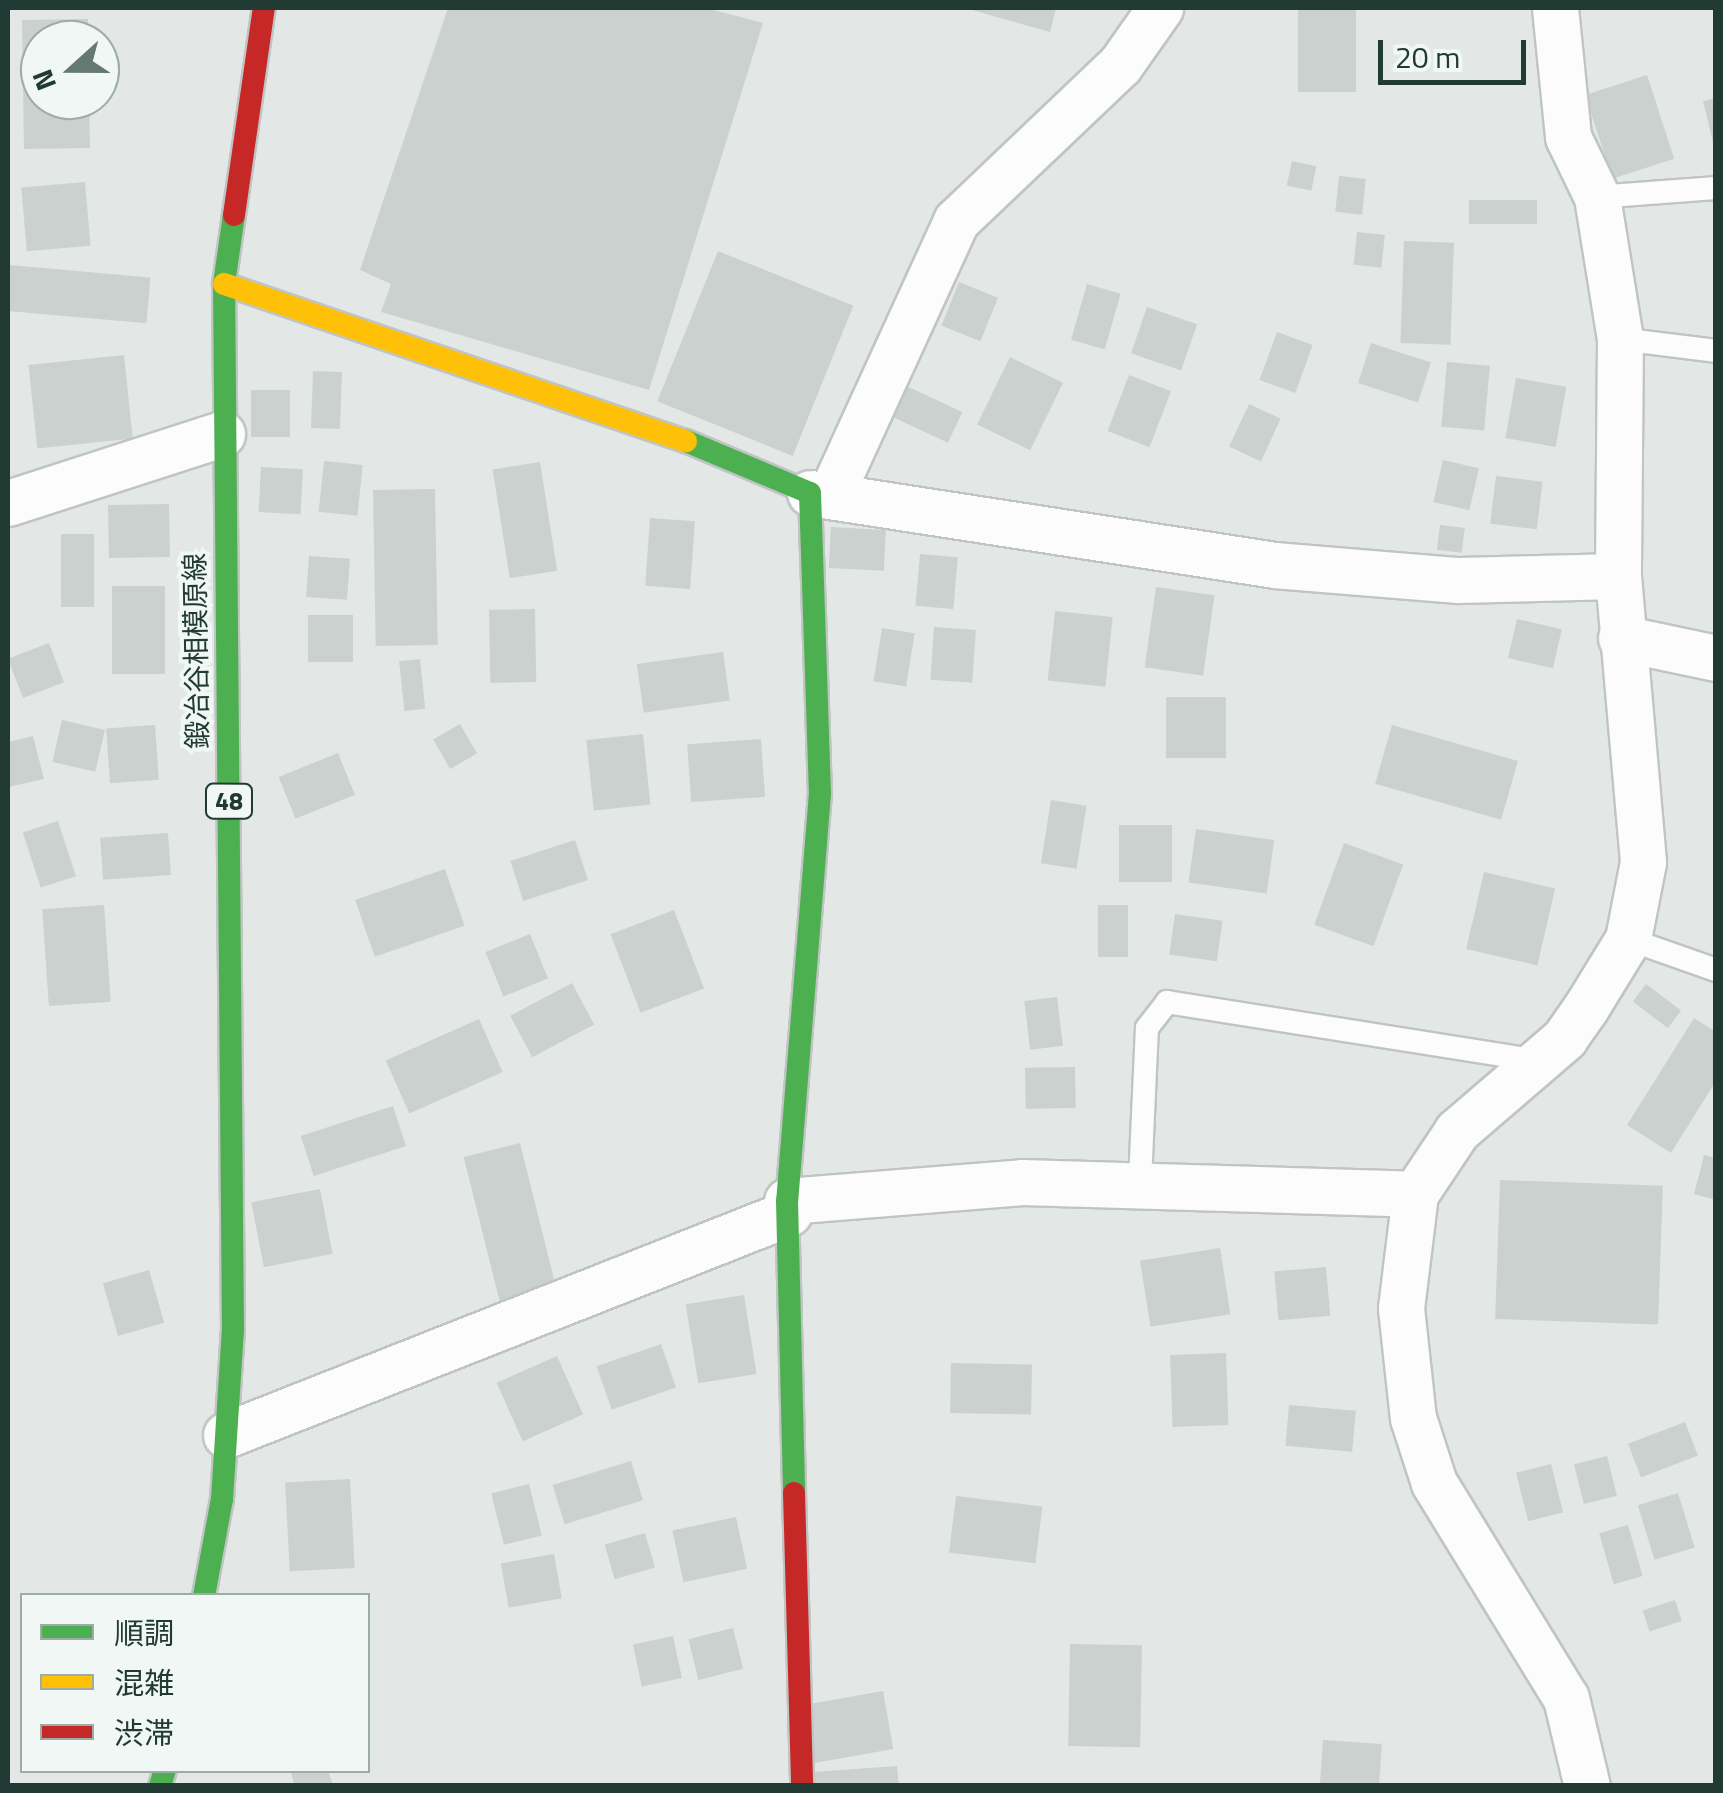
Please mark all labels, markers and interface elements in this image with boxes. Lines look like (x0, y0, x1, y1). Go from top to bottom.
north arrow (20, 20, 120, 120)
scale bar (1383, 20, 1530, 82)
text: 20 m (1395, 34, 1460, 80)
text: N (20, 63, 67, 97)
street label: 鍛冶谷相模原線 (177, 553, 215, 749)
road number: 48 (204, 781, 254, 821)
legend (20, 1593, 370, 1773)
text: 順調 (114, 1610, 174, 1656)
text: 混雑 (114, 1660, 174, 1706)
text: 渋滞 (114, 1710, 174, 1756)

